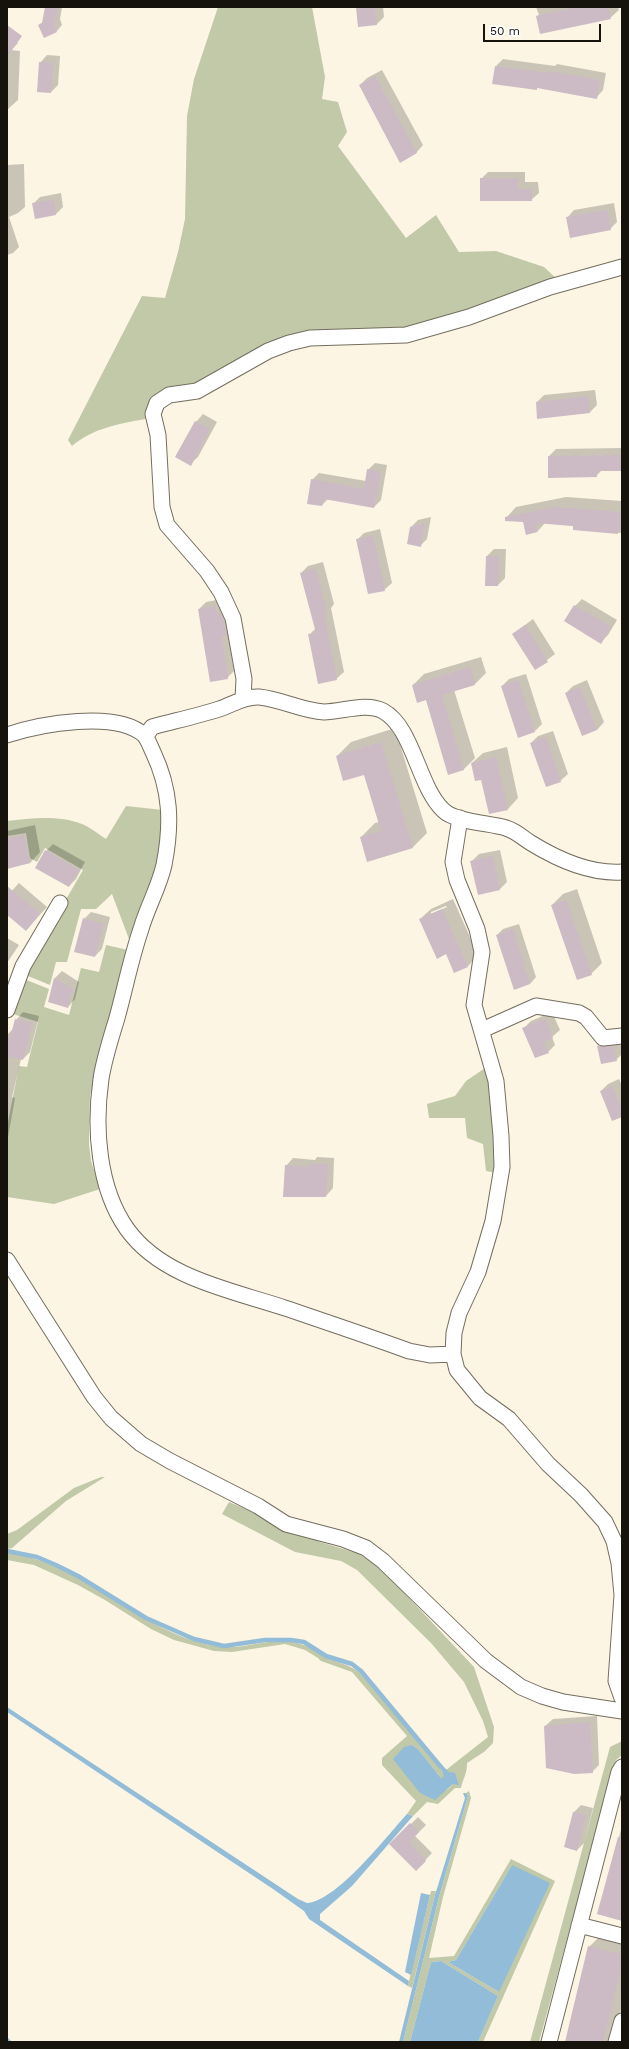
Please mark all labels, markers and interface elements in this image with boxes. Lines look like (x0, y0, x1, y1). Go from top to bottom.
scale bar (485, 16, 603, 42)
text: 50 m (490, 24, 520, 38)

